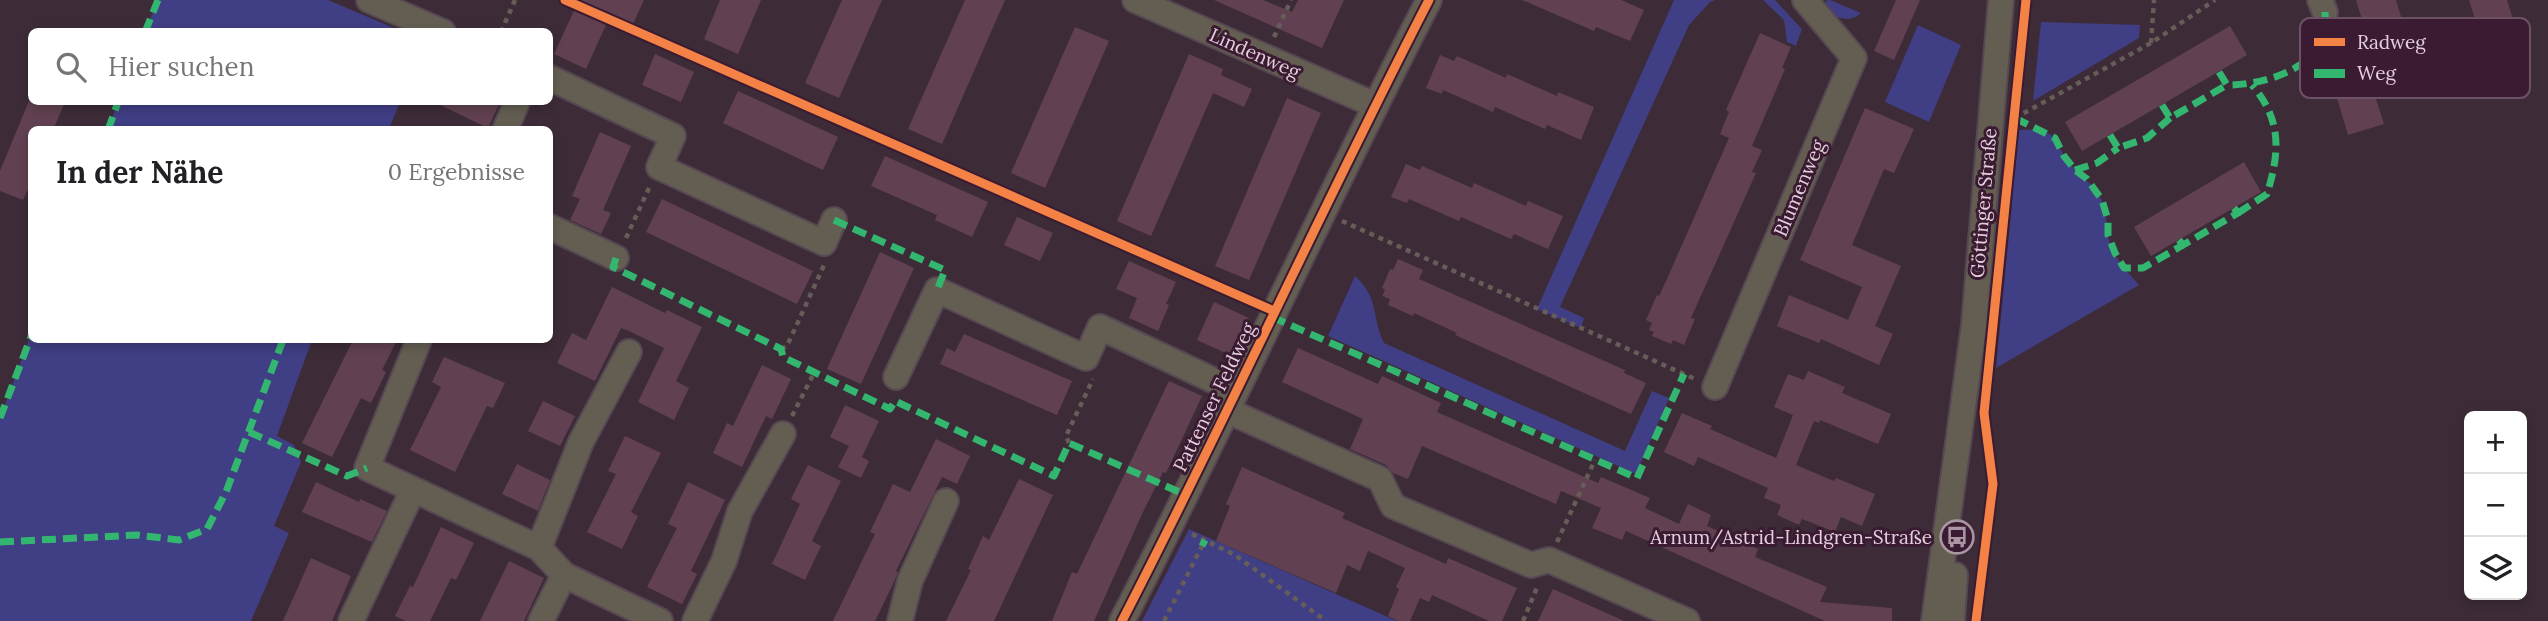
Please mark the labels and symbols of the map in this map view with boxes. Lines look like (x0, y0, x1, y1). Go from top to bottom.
legend (2300, 18, 2530, 98)
street label: Lindenweg (1206, 22, 1304, 84)
text: Radweg (2357, 30, 2426, 54)
text: Weg (2357, 61, 2396, 85)
street label: Göttinger Straße (1964, 127, 2002, 279)
street label: Blumenweg (1768, 136, 1830, 240)
street label: Pattenser Feldweg (1168, 318, 1261, 475)
bus stop icon: Arnum/Astrid-Lindgren-Straße (1938, 518, 1976, 556)
place label: Arnum/Astrid-Lindgren-Straße (1649, 525, 1932, 550)

